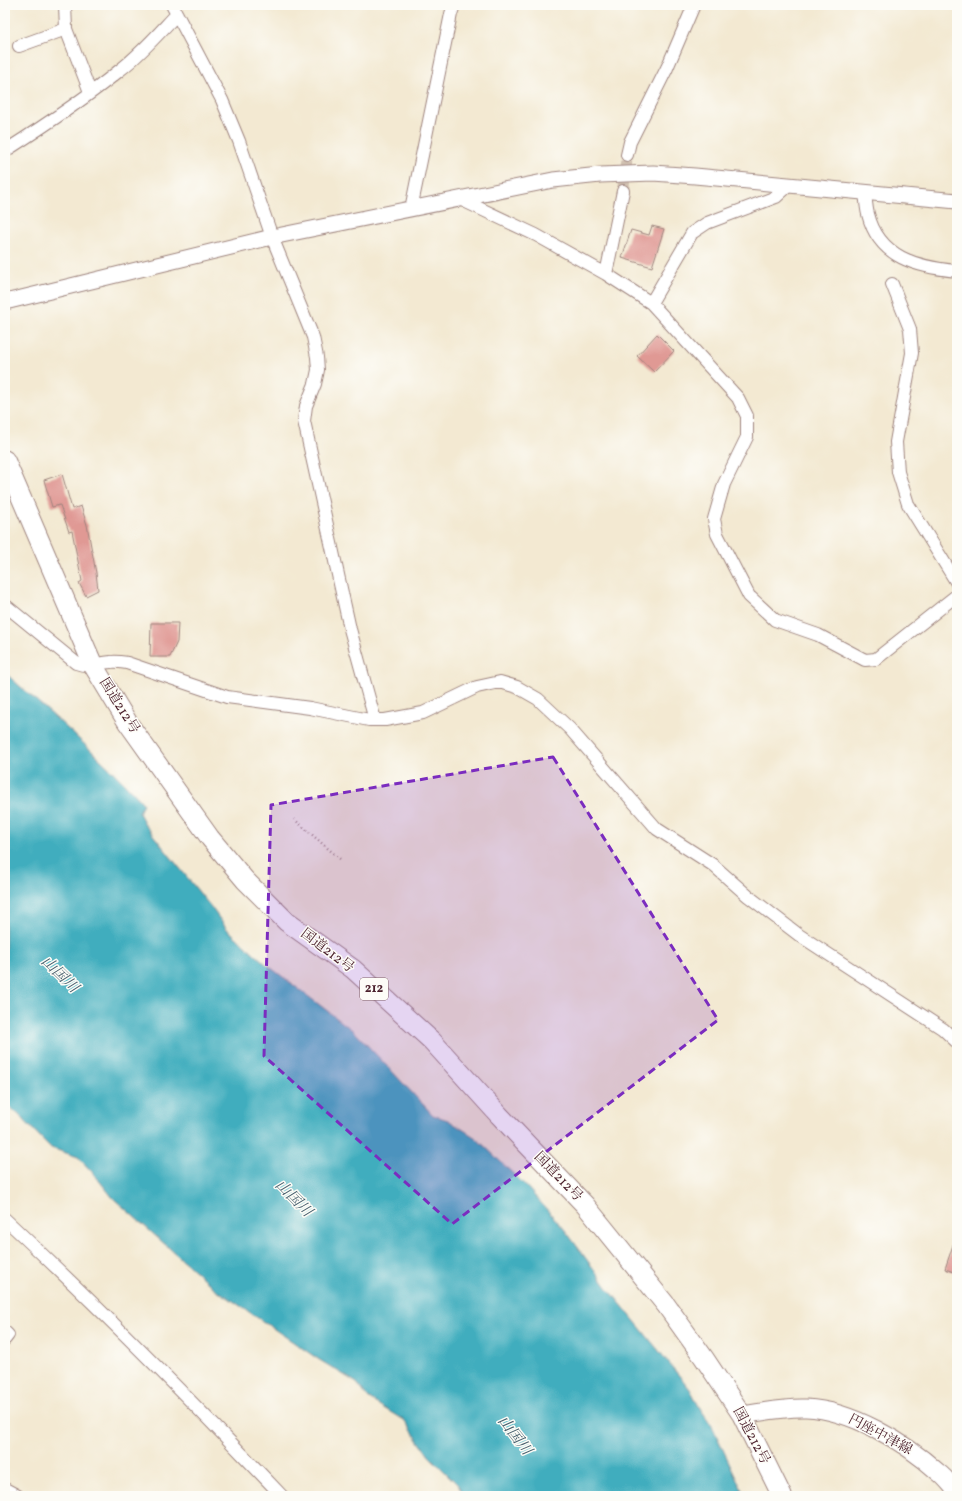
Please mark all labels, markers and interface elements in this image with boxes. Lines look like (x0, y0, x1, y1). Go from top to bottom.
street label: 国道212号 (94, 674, 144, 738)
street label: 国道212号 (296, 925, 358, 977)
water label: 山国川 (36, 952, 84, 1000)
road number: 212 (360, 978, 388, 1000)
street label: 国道212号 (529, 1148, 587, 1206)
water label: 山国川 (270, 1176, 318, 1224)
street label: 国道212号 (728, 1404, 774, 1468)
street label: 円座中津線 (845, 1410, 915, 1460)
water label: 山国川 (492, 1412, 537, 1462)

